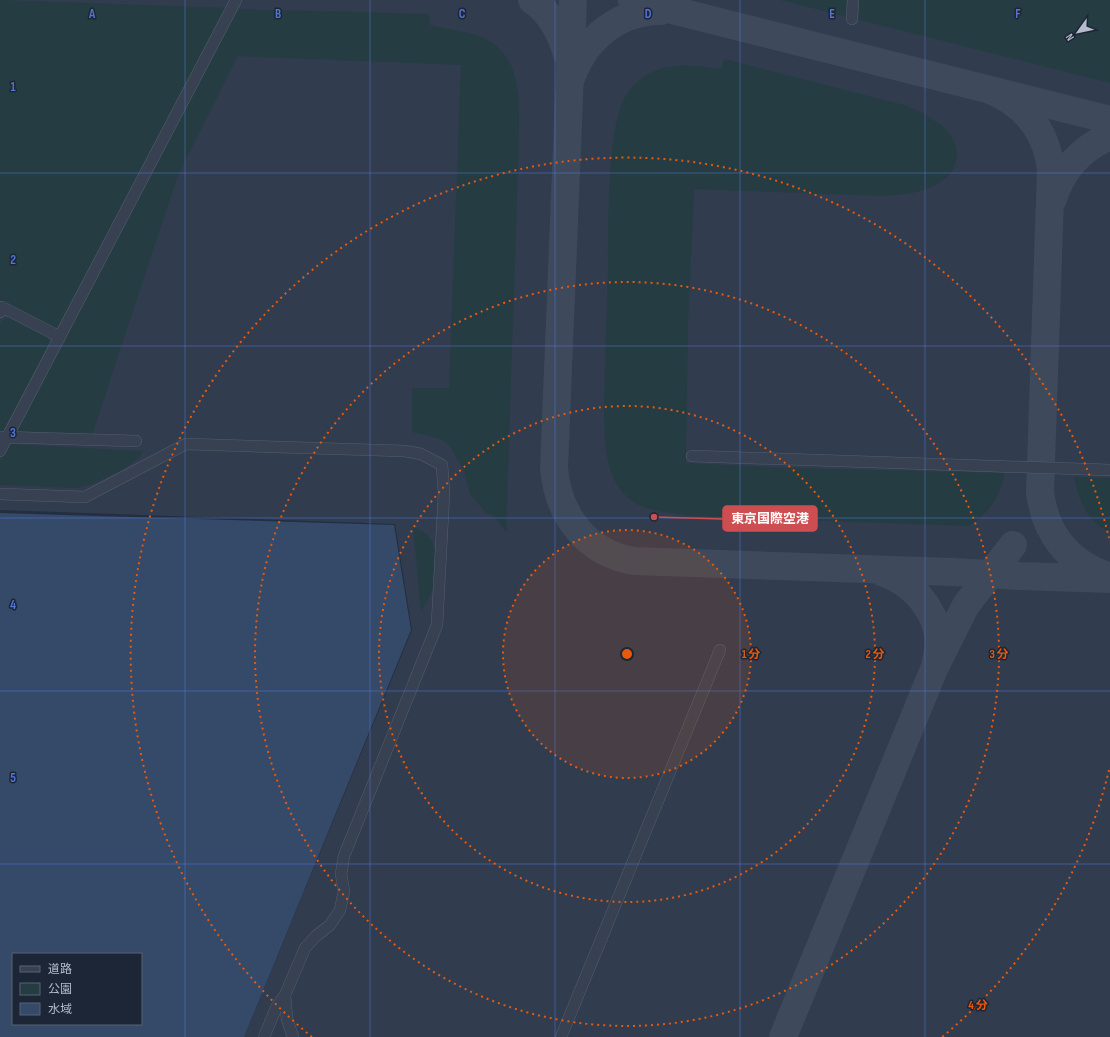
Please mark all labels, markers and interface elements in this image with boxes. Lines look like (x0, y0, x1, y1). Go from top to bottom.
text: A (88, 6, 96, 22)
text: B (275, 6, 281, 22)
text: C (459, 6, 466, 22)
text: D (645, 6, 652, 22)
text: E (829, 6, 835, 22)
text: F (1015, 6, 1021, 22)
north arrow (1058, 12, 1098, 52)
text: N (1063, 31, 1077, 43)
text: 1 (10, 79, 16, 95)
text: 2 (10, 252, 16, 268)
text: 3 (10, 425, 16, 441)
callout: 東京国際空港 (723, 506, 817, 531)
text: 東京国際空港 (731, 511, 809, 527)
text: 4 (10, 597, 16, 613)
centre of rings (620, 647, 634, 661)
text: 1 分 (742, 647, 760, 662)
text: 2 分 (865, 647, 885, 662)
text: 3 分 (989, 647, 1009, 662)
text: 5 (10, 770, 16, 786)
legend (12, 953, 142, 1025)
text: 道路 (48, 962, 72, 977)
text: 公園 (48, 982, 72, 997)
text: 4 分 (968, 998, 988, 1013)
text: 水域 (48, 1002, 72, 1017)

